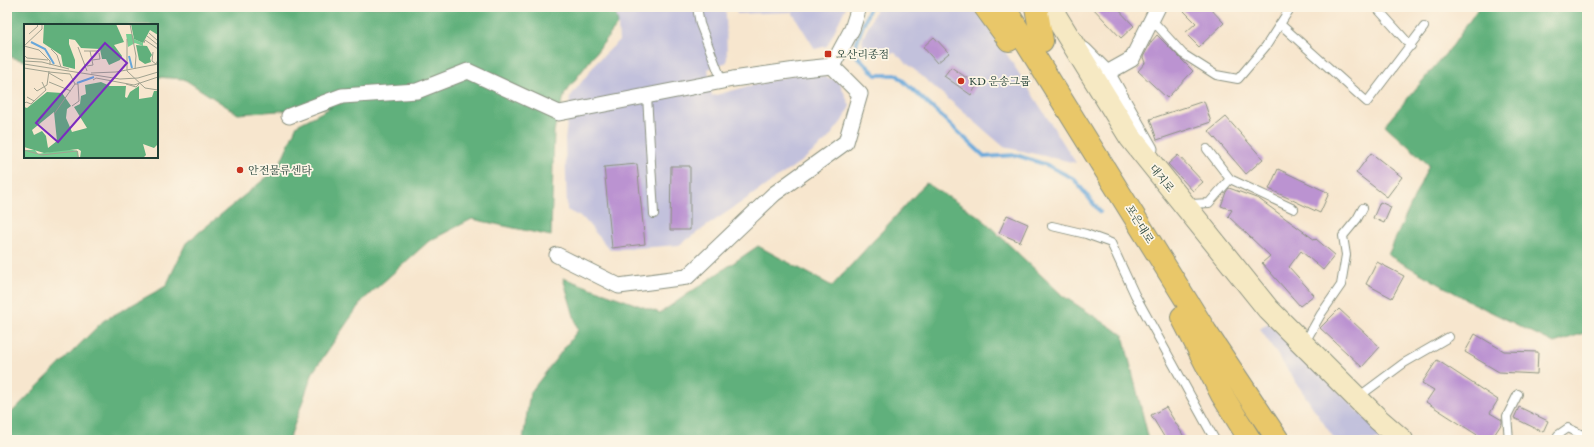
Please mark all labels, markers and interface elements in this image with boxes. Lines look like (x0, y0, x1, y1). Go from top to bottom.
inset map (24, 24, 158, 158)
place label: 오산리종점 (836, 48, 889, 62)
marker: 오산리종점 (823, 49, 833, 59)
place label: KD 운송그룹 (969, 75, 1031, 89)
marker: KD 운송그룹 (956, 76, 966, 86)
street label: 대지로 (1146, 162, 1177, 196)
place label: 안전물류센타 (248, 164, 312, 178)
marker: 안전물류센타 (235, 165, 245, 175)
street label: 포은대로 (1122, 203, 1157, 247)

